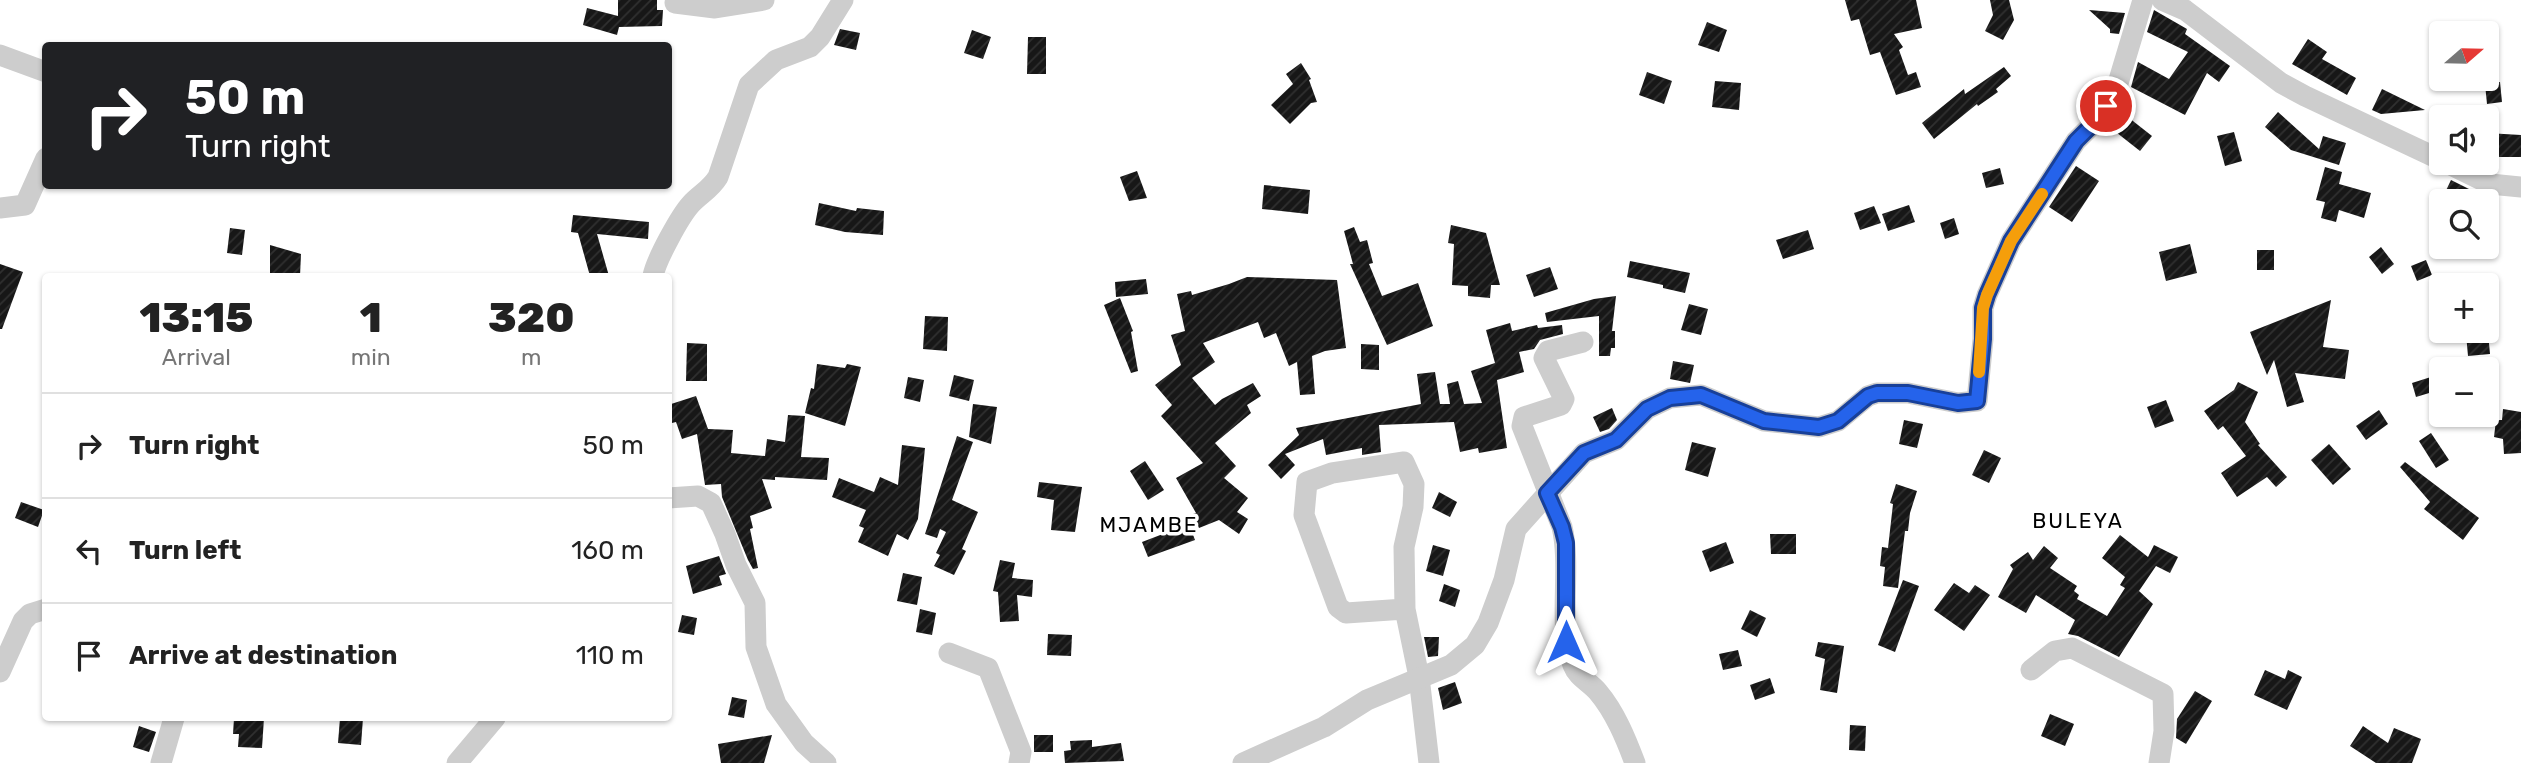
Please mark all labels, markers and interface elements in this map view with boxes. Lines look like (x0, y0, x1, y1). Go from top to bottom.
north arrow (2429, 21, 2499, 91)
map controls (2429, 21, 2499, 427)
text: 50 m (185, 68, 305, 126)
icon: right (70, 70, 161, 161)
pin (2076, 76, 2136, 136)
icon: arrive (2087, 87, 2125, 125)
button: sound (2429, 105, 2499, 175)
text: Turn right (185, 127, 330, 165)
button: search (2429, 189, 2499, 259)
button: + (2429, 273, 2499, 343)
text: 13:15 (139, 293, 253, 343)
text: 1 (360, 293, 382, 343)
text: 320 (488, 293, 575, 343)
text: Arrival (162, 343, 231, 371)
text: min (351, 343, 391, 371)
text: m (521, 343, 542, 371)
button: − (2429, 357, 2499, 427)
icon: right (70, 427, 108, 465)
text: Turn right (129, 430, 259, 461)
text: 50 m (583, 430, 644, 461)
district label: BULEYA (2032, 508, 2124, 533)
district label: MJAMBE (1099, 512, 1199, 537)
icon: left (70, 532, 108, 570)
text: Turn left (129, 535, 241, 566)
text: 160 m (571, 535, 644, 566)
position arrow (1529, 605, 1603, 679)
icon: arrive (70, 637, 108, 675)
text: Arrive at destination (129, 640, 397, 671)
text: 110 m (576, 640, 644, 671)

